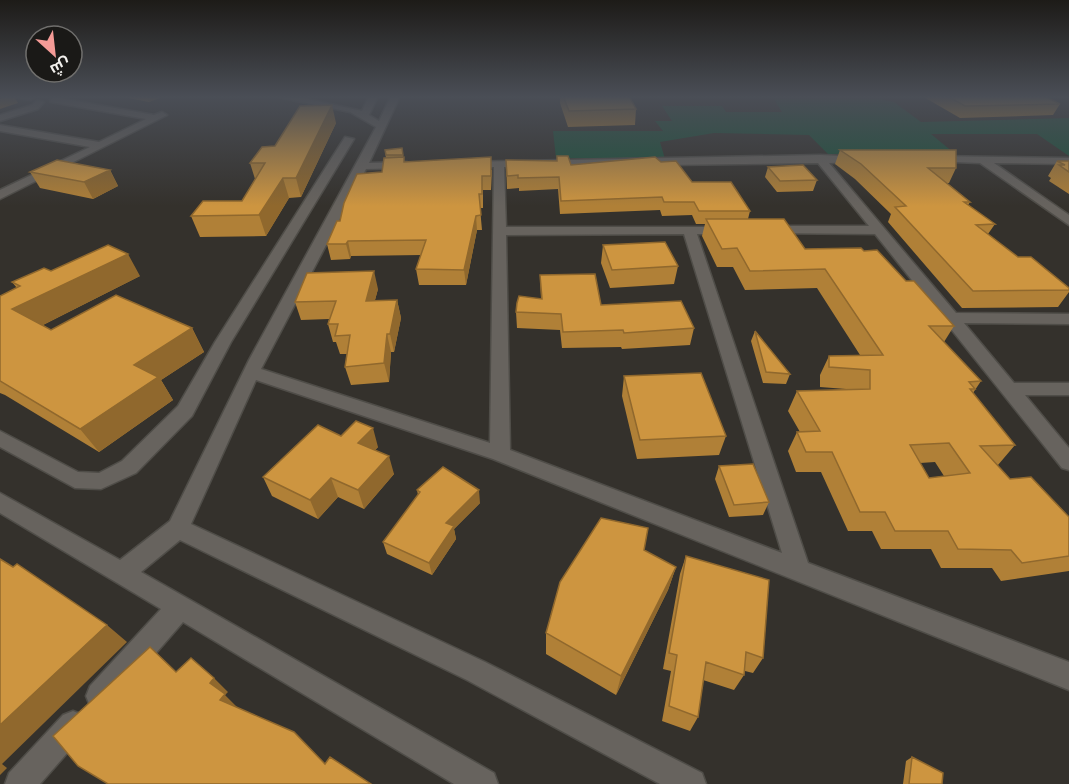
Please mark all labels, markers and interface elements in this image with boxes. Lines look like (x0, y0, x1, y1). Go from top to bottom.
north arrow (24, 24, 84, 84)
text: ش (47, 53, 74, 79)

